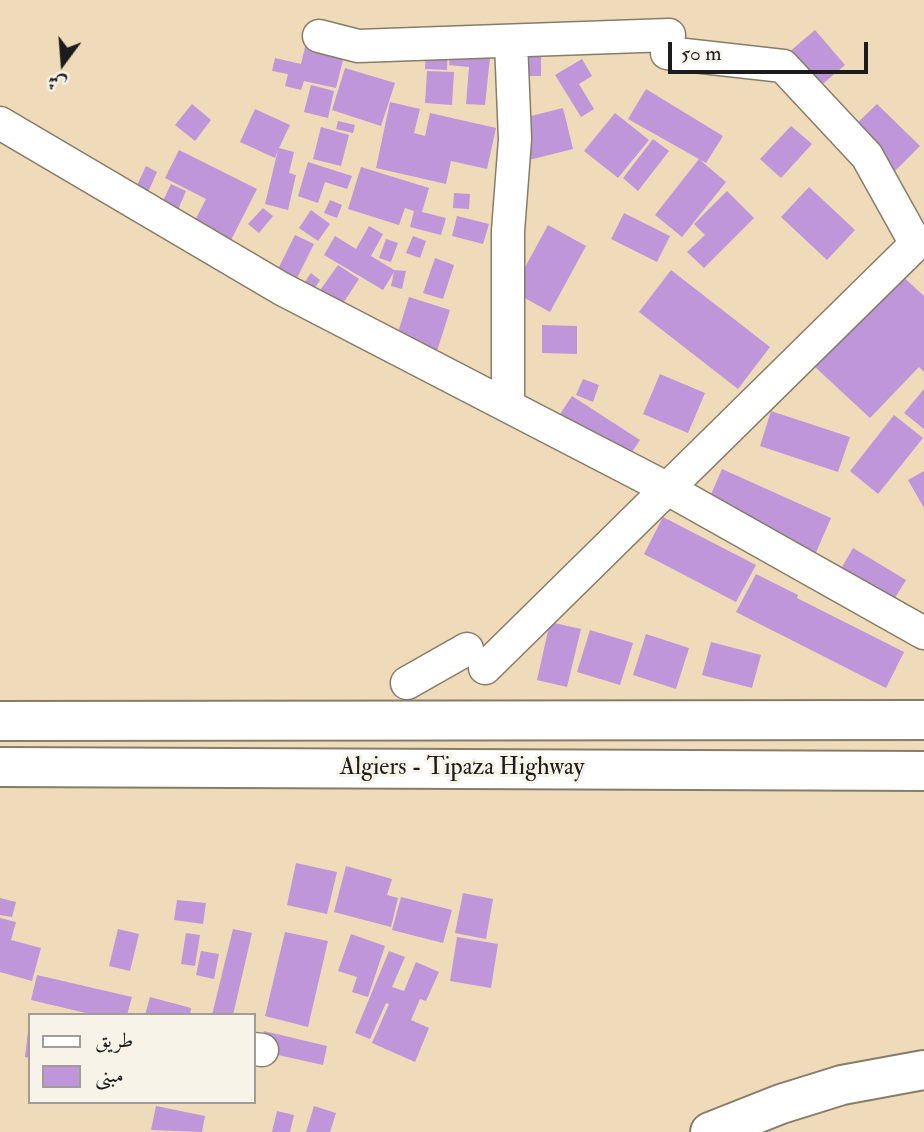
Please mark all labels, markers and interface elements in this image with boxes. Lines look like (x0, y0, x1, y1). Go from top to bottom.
north arrow (28, 28, 98, 98)
scale bar (672, 28, 872, 72)
text: 50 m (681, 40, 722, 67)
text: ش (45, 69, 70, 97)
street label: Algiers - Tipaza Highway (340, 755, 584, 783)
legend (28, 1013, 256, 1104)
text: طريق (95, 1027, 133, 1054)
text: مبنى (95, 1062, 124, 1089)

